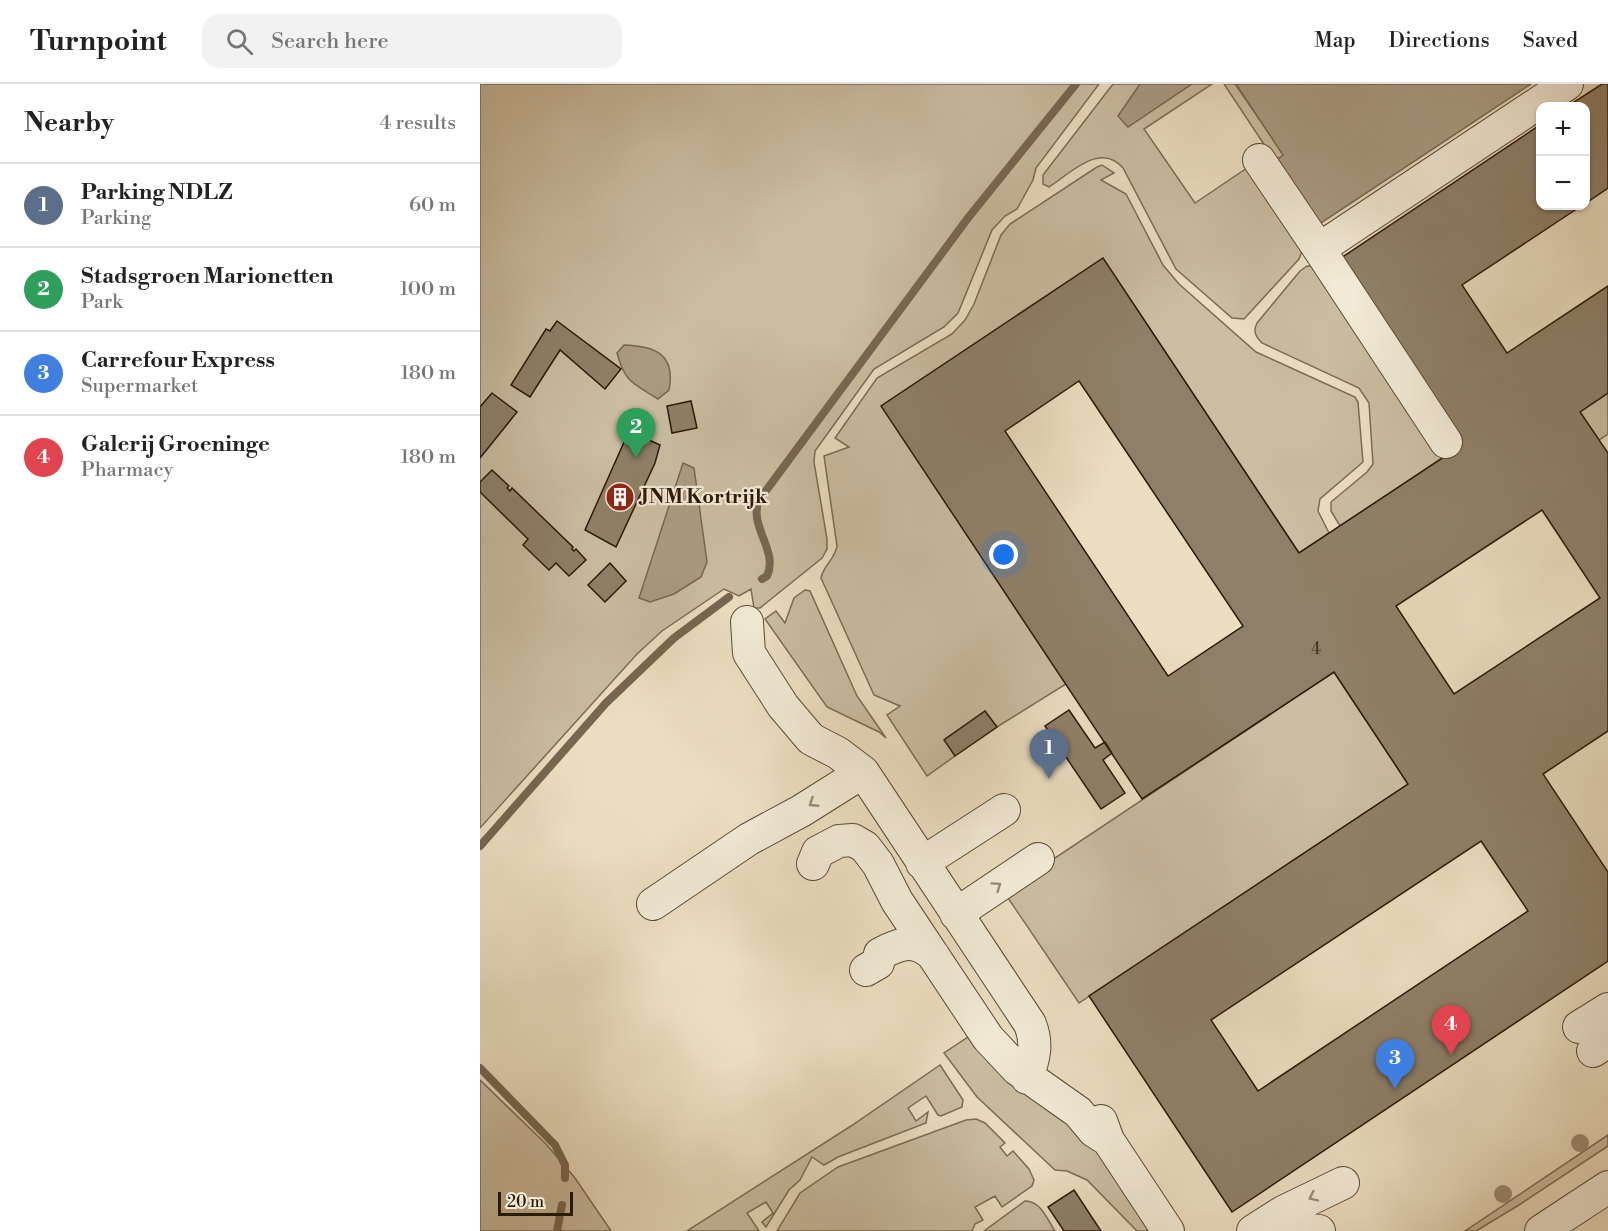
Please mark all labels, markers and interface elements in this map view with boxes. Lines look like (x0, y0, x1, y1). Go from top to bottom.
search box (202, 14, 622, 68)
text: Turnpoint (30, 24, 166, 59)
icon: search (223, 25, 256, 58)
text: Search here (271, 28, 389, 55)
text: Map (1314, 28, 1356, 54)
text: Directions (1389, 28, 1490, 54)
text: Saved (1523, 28, 1578, 54)
map controls (1536, 102, 1590, 210)
button: + (1536, 102, 1590, 156)
text: Nearby (24, 107, 114, 139)
text: 4 results (379, 111, 456, 136)
button: − (1536, 156, 1590, 210)
text: Parking NDLZ (81, 179, 232, 206)
text: 1 (39, 193, 48, 218)
text: 60 m (409, 193, 456, 218)
text: Parking (81, 206, 151, 231)
text: Stadsgroen Marionetten (81, 263, 334, 290)
text: 2 (37, 277, 50, 302)
text: 100 m (400, 277, 456, 302)
text: Park (81, 290, 123, 315)
text: Carrefour Express (81, 347, 275, 374)
text: 3 (37, 361, 50, 386)
text: 180 m (401, 361, 456, 386)
text: Supermarket (81, 374, 198, 399)
pin: 2 (616, 408, 656, 458)
text: Galerij Groeninge (81, 431, 270, 458)
text: 4 (37, 445, 50, 470)
text: 180 m (401, 445, 456, 470)
text: Pharmacy (81, 458, 173, 483)
building icon: JNM Kortrijk (604, 481, 636, 513)
place label: JNM Kortrijk (638, 485, 768, 510)
your location (989, 540, 1018, 569)
house number: 4 (1311, 639, 1321, 659)
pin: 1 (1030, 730, 1068, 779)
one-way arrow (809, 795, 819, 807)
one-way arrow (990, 882, 1001, 893)
pin: 4 (1432, 1006, 1470, 1055)
pin: 3 (1376, 1040, 1414, 1089)
scale bar (498, 1189, 573, 1216)
one-way arrow (1309, 1190, 1320, 1202)
text: 20 m (507, 1192, 544, 1212)

